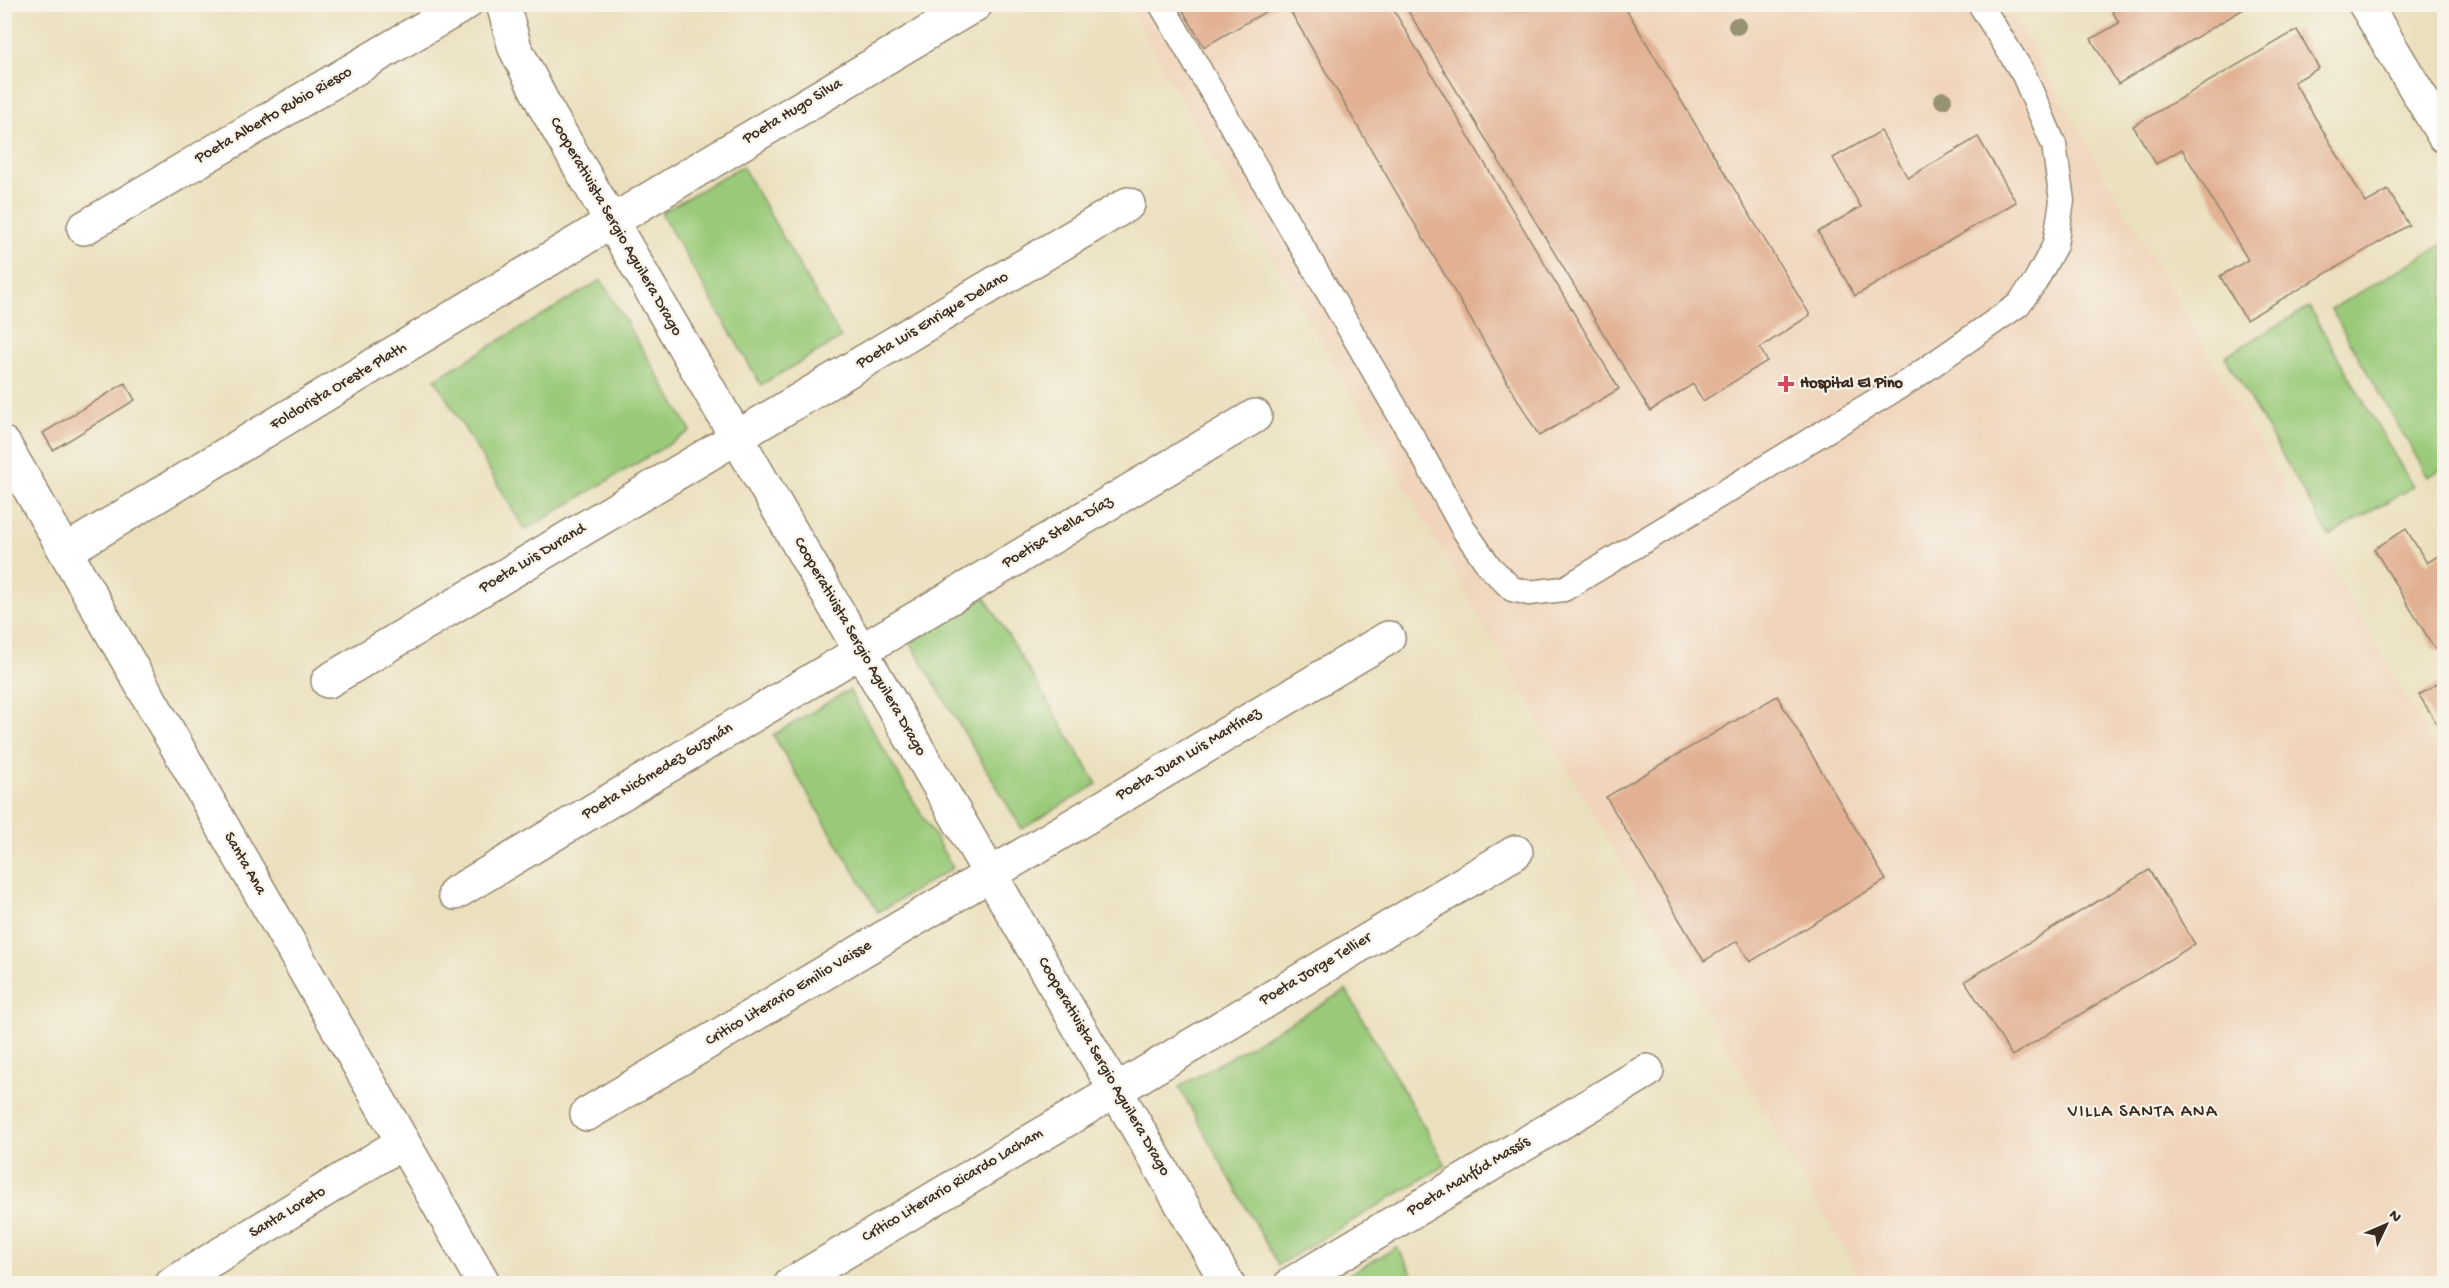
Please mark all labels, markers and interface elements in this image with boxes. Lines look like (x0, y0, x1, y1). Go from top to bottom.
street label: Poeta Alberto Rubio Riesco (191, 63, 356, 169)
street label: Poeta Hugo Silva (739, 74, 847, 150)
street label: Cooperativista Sergio Aguilera Drago (544, 114, 686, 340)
street label: Poeta Luis Enrique Delano (853, 268, 1012, 374)
street label: Folclorista Oreste Plath (266, 339, 411, 436)
marker: Hospital El Pino (1777, 375, 1795, 393)
place label: Hospital El Pino (1800, 375, 1904, 394)
street label: Poetisa Stella Díaz (998, 492, 1118, 574)
street label: Poeta Luis Durand (476, 519, 591, 599)
street label: Cooperativista Sergio Aguilera Drago (788, 534, 930, 760)
street label: Poeta Juan Luis Martínez (1112, 704, 1266, 806)
street label: Poeta Nicómedez Guzmán (578, 719, 737, 825)
street label: Santa Ana (219, 829, 270, 900)
street label: Poeta Jorge Tellier (1256, 928, 1376, 1011)
street label: Critico Literario Emilio Vaisse (703, 936, 876, 1051)
street label: Cooperativista Sergio Aguilera Drago (1032, 954, 1174, 1180)
district label: VILLA SANTA ANA (2067, 1102, 2218, 1123)
street label: Crítico Literario Ricardo Lacham (859, 1124, 1047, 1248)
street label: Poeta Mahfúd Massís (1403, 1132, 1535, 1222)
street label: Santa Loreto (246, 1183, 330, 1243)
north arrow (2356, 1195, 2416, 1255)
text: N (2384, 1207, 2405, 1228)

